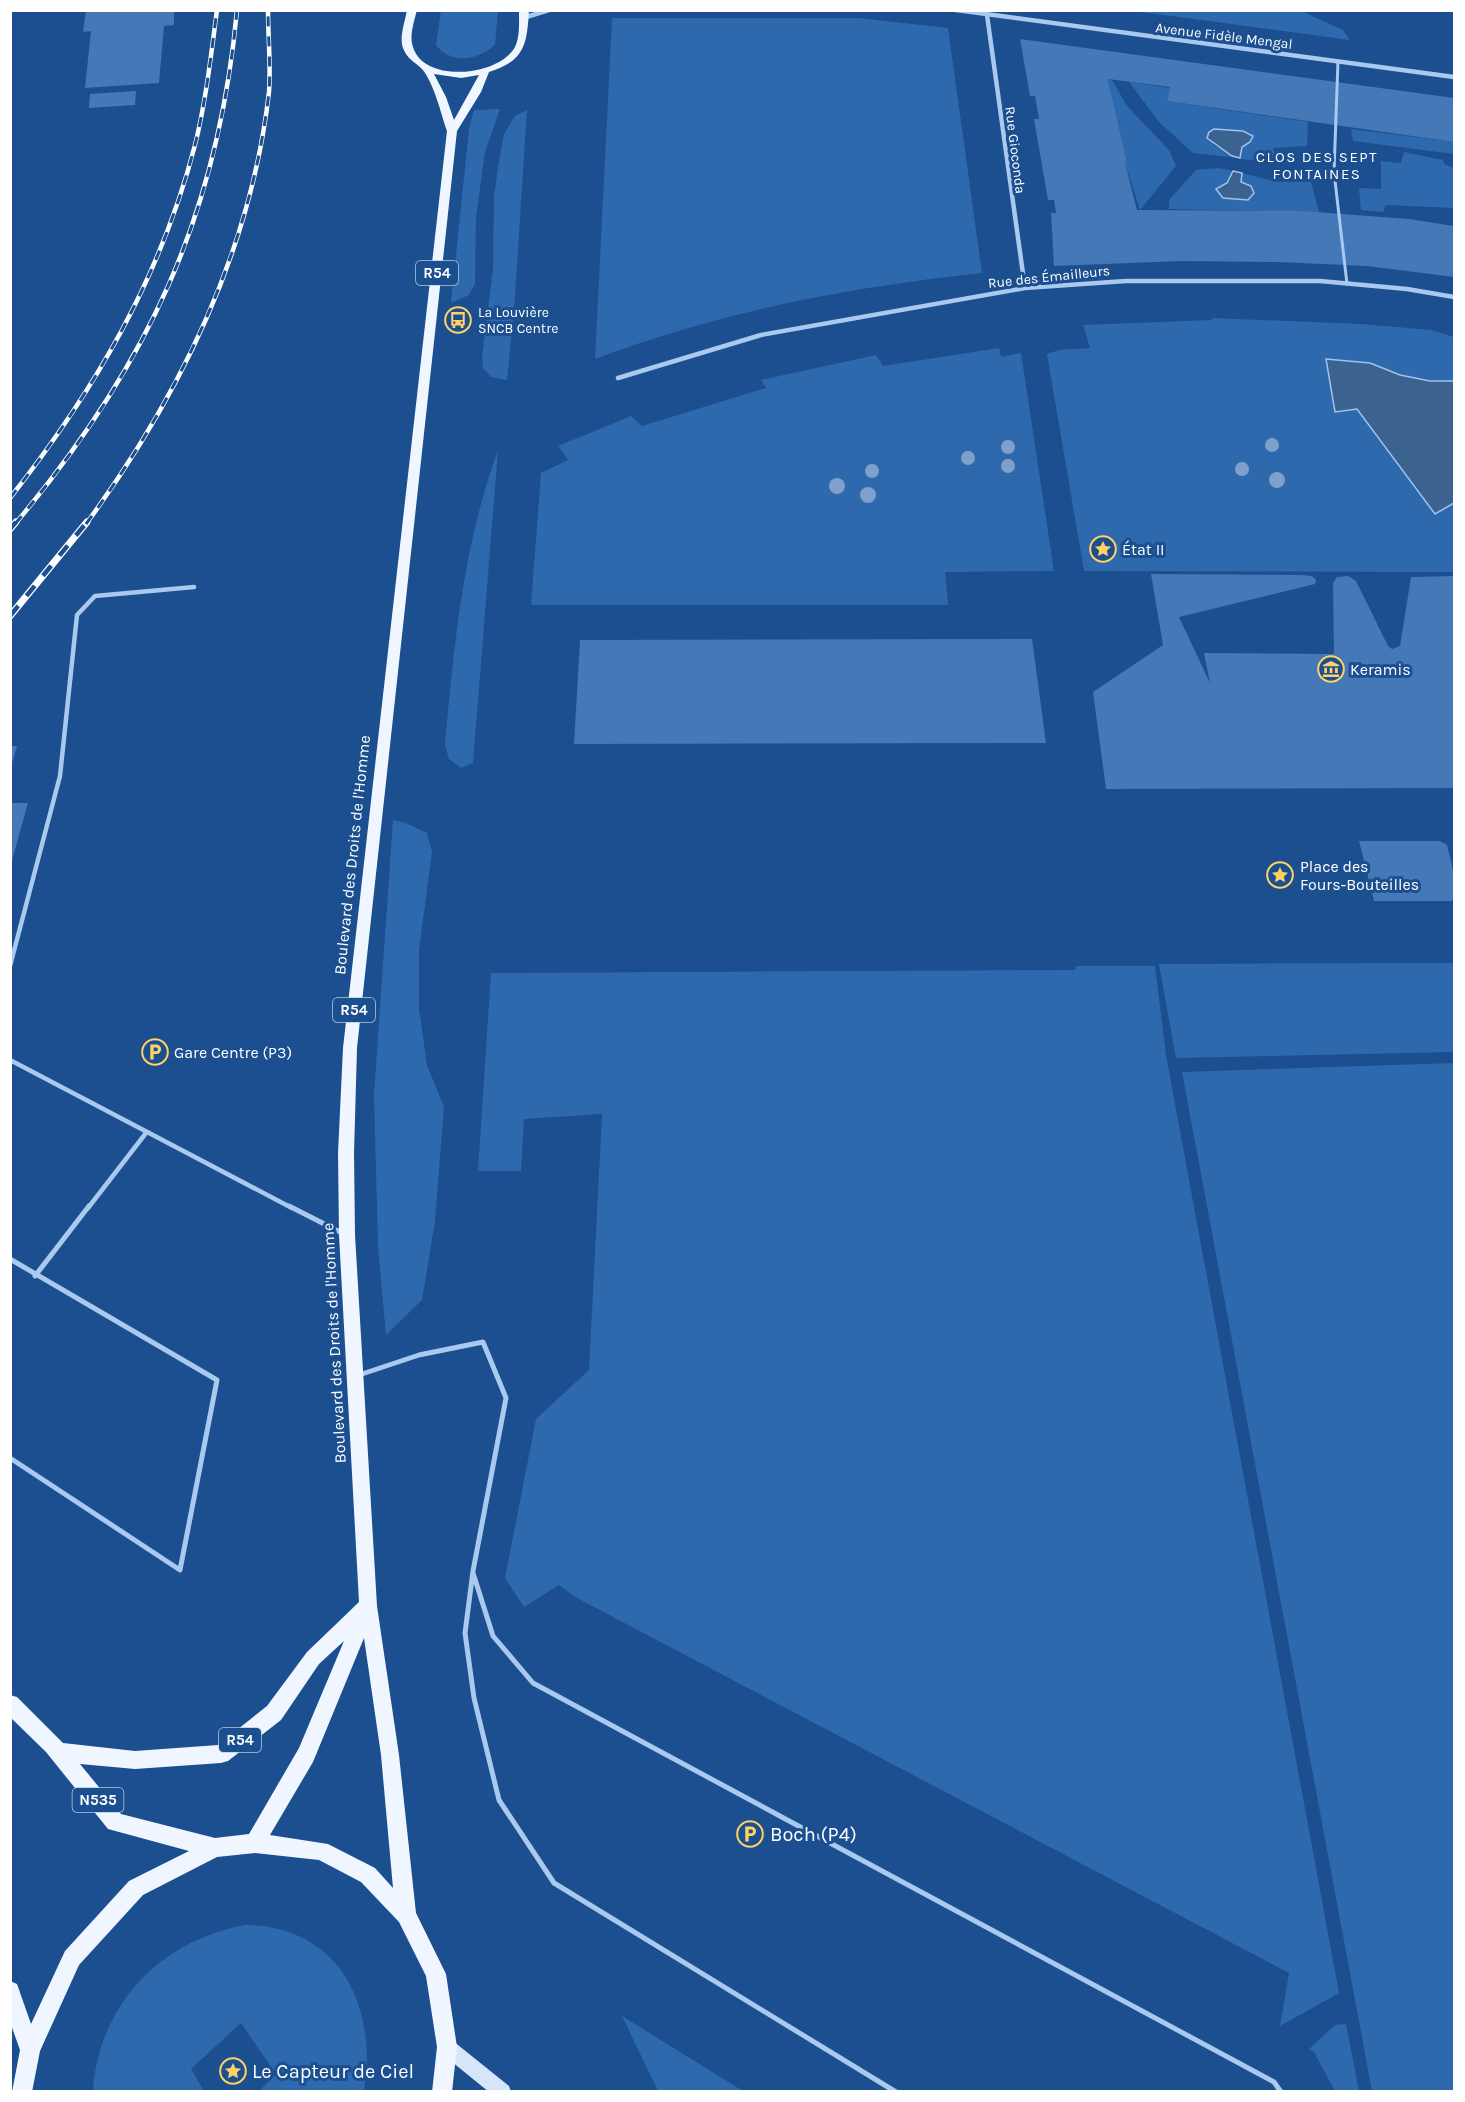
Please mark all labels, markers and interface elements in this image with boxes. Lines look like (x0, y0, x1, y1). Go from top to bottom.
street label: Avenue Fidèle Mengal (1155, 19, 1293, 53)
street label: Rue Gioconda (1001, 105, 1029, 195)
district label: CLOS DES SEPT FONTAINES (1256, 148, 1378, 183)
road number: R54 (416, 261, 458, 285)
street label: Rue des Émailleurs (987, 261, 1111, 292)
place label: La Louvière SNCB Centre (478, 304, 558, 337)
bus stop icon: La Louvière SNCB Centre (443, 305, 473, 335)
place icon: État II (1088, 534, 1118, 564)
place label: État II (1122, 540, 1165, 559)
museum icon: Keramis (1316, 654, 1346, 684)
place label: Keramis (1350, 660, 1411, 679)
street label: Boulevard des Droits de l'Homme (330, 734, 374, 976)
place label: Place des Fours-Bouteilles (1300, 857, 1419, 894)
place icon: Place des Fours-Bouteilles (1265, 860, 1295, 890)
road number: R54 (333, 998, 375, 1022)
parking icon: Gare Centre (P3) (140, 1037, 170, 1067)
place label: Gare Centre (P3) (174, 1043, 292, 1062)
street label: Boulevard des Droits de l'Homme (318, 1222, 350, 1464)
road number: R54 (219, 1728, 261, 1752)
road number: N535 (72, 1788, 124, 1812)
parking icon: Boch (P4) (735, 1819, 765, 1849)
place label: Boch (P4) (770, 1823, 857, 1846)
place icon: Le Capteur de Ciel (218, 2056, 248, 2086)
place label: Le Capteur de Ciel (252, 2060, 414, 2083)

